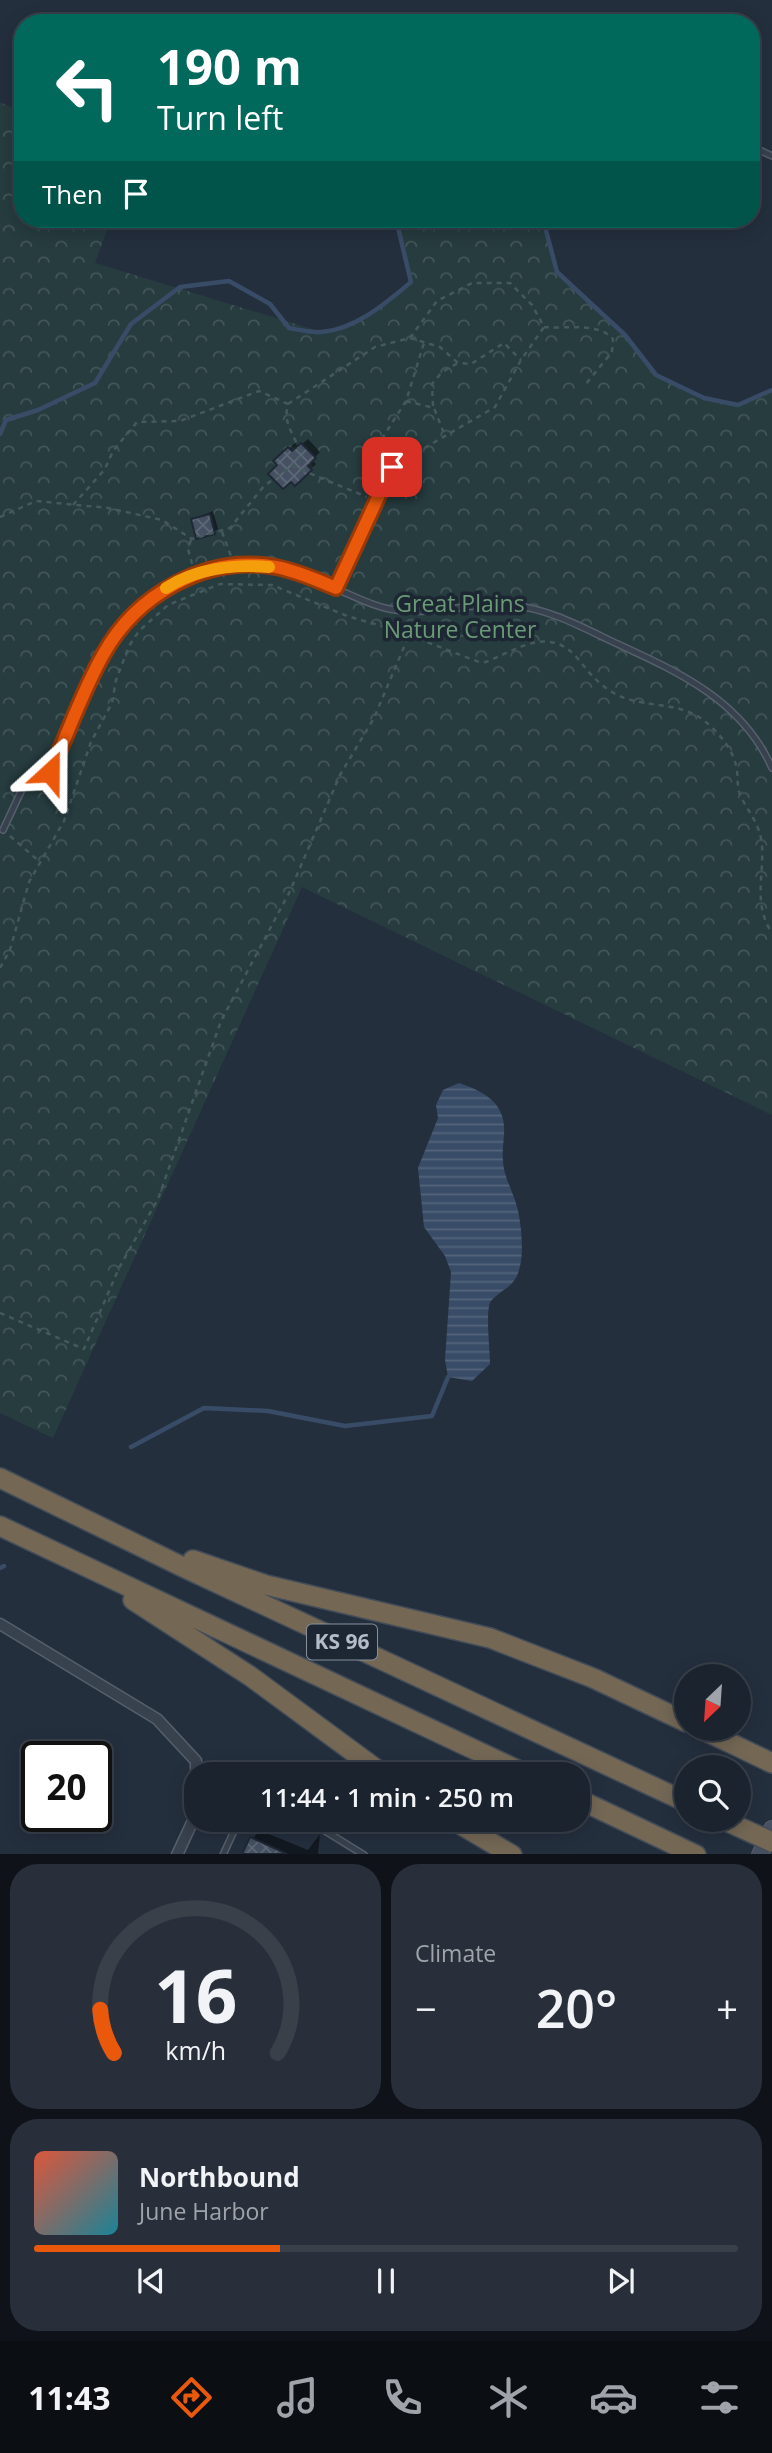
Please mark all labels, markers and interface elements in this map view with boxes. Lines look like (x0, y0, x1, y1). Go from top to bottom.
text: 190 m (157, 33, 302, 99)
icon: left (42, 42, 133, 133)
text: Turn left (157, 96, 283, 139)
icon: arrive (117, 175, 155, 213)
text: Then (42, 176, 103, 212)
pin (362, 437, 422, 497)
icon: arrive (373, 448, 411, 486)
park label: Great Plains Nature Center (384, 587, 537, 645)
position arrow (13.0, 735, 87.0, 809)
road number: KS 96 (307, 1624, 377, 1660)
north arrow (674, 1664, 751, 1741)
map controls (674, 1664, 751, 1832)
speed limit sign: 20 (21, 1741, 112, 1832)
button: search (674, 1755, 751, 1832)
text: 11:44 · 1 min · 250 m (260, 1779, 514, 1815)
text: Climate (415, 1937, 496, 1969)
text: 16 (154, 1945, 237, 2044)
text: 20° (536, 1972, 617, 2043)
text: − (415, 1982, 437, 2034)
text: + (716, 1982, 738, 2034)
text: km/h (165, 2032, 226, 2066)
text: Northbound (139, 2159, 300, 2195)
text: June Harbor (139, 2195, 269, 2227)
icon: previous (132, 2262, 170, 2300)
icon: pause (367, 2262, 405, 2300)
icon: next (602, 2262, 640, 2300)
icon: directions (167, 2373, 216, 2422)
icon: music (273, 2373, 322, 2422)
icon: phone (378, 2373, 427, 2422)
icon: climate (484, 2373, 533, 2422)
icon: car (589, 2373, 638, 2422)
icon: filters (695, 2373, 744, 2422)
text: 11:43 (28, 2376, 111, 2419)

